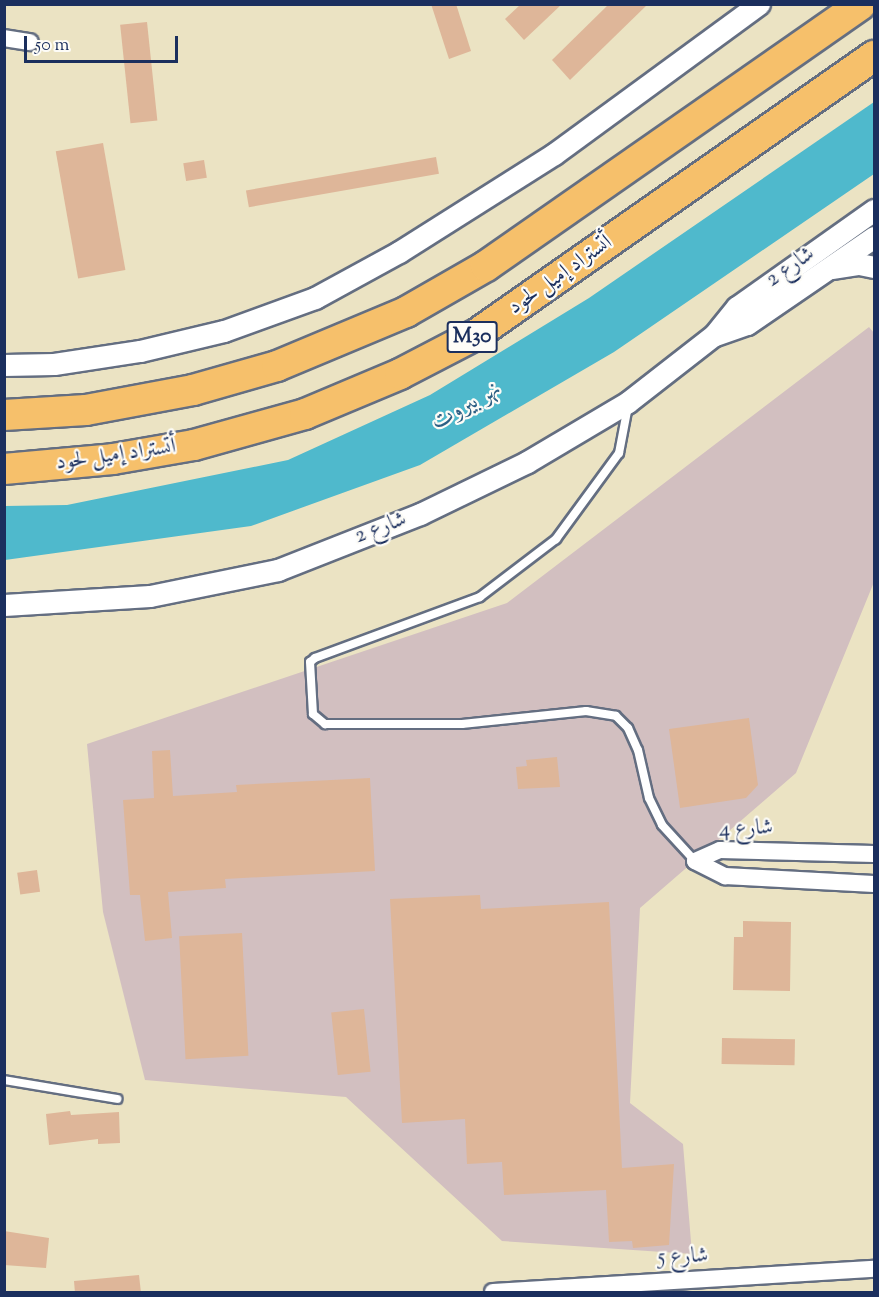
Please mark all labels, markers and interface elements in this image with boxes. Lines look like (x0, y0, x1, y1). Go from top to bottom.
scale bar (27, 24, 182, 62)
text: 50 m (35, 33, 69, 59)
street label: أتستراد إميل لحود (504, 230, 618, 322)
street label: شارع 2 (762, 242, 820, 294)
road number: M30 (446, 319, 498, 355)
water label: نهر بيروت (427, 375, 507, 437)
street label: أتستراد إميل لحود (54, 434, 178, 478)
street label: شارع 2 (351, 507, 411, 551)
street label: شارع 4 (718, 815, 774, 845)
street label: شارع 5 (657, 1243, 709, 1273)

